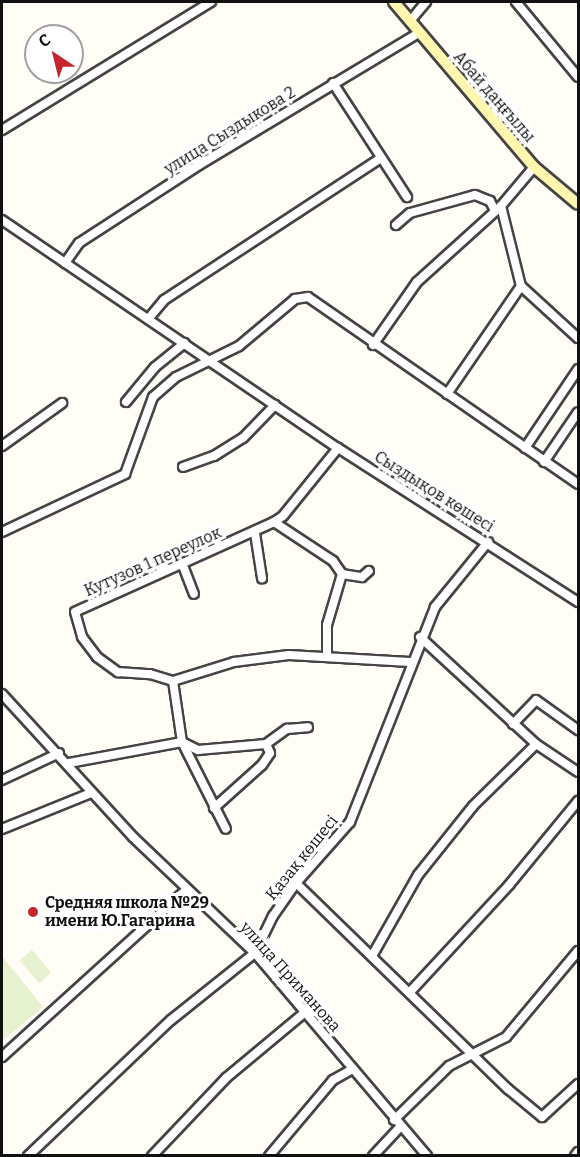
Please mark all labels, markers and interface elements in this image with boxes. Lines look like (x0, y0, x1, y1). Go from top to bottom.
north arrow (24, 24, 84, 84)
text: С (35, 30, 54, 51)
street label: Абай даңғылы (449, 48, 539, 146)
street label: улица Сыздыкова 2 (161, 83, 299, 179)
street label: Сыздықов көшесі (371, 447, 497, 537)
street label: Кутузов 1 переулок (81, 523, 225, 601)
street label: Қазақ көшесі (262, 812, 342, 904)
place label: Средняя школа №29 имени Ю.Гагарина (45, 893, 209, 931)
marker: Средняя школа №29 имени Ю.Гагарина (26, 905, 40, 919)
street label: улица Приманова (236, 918, 344, 1036)

